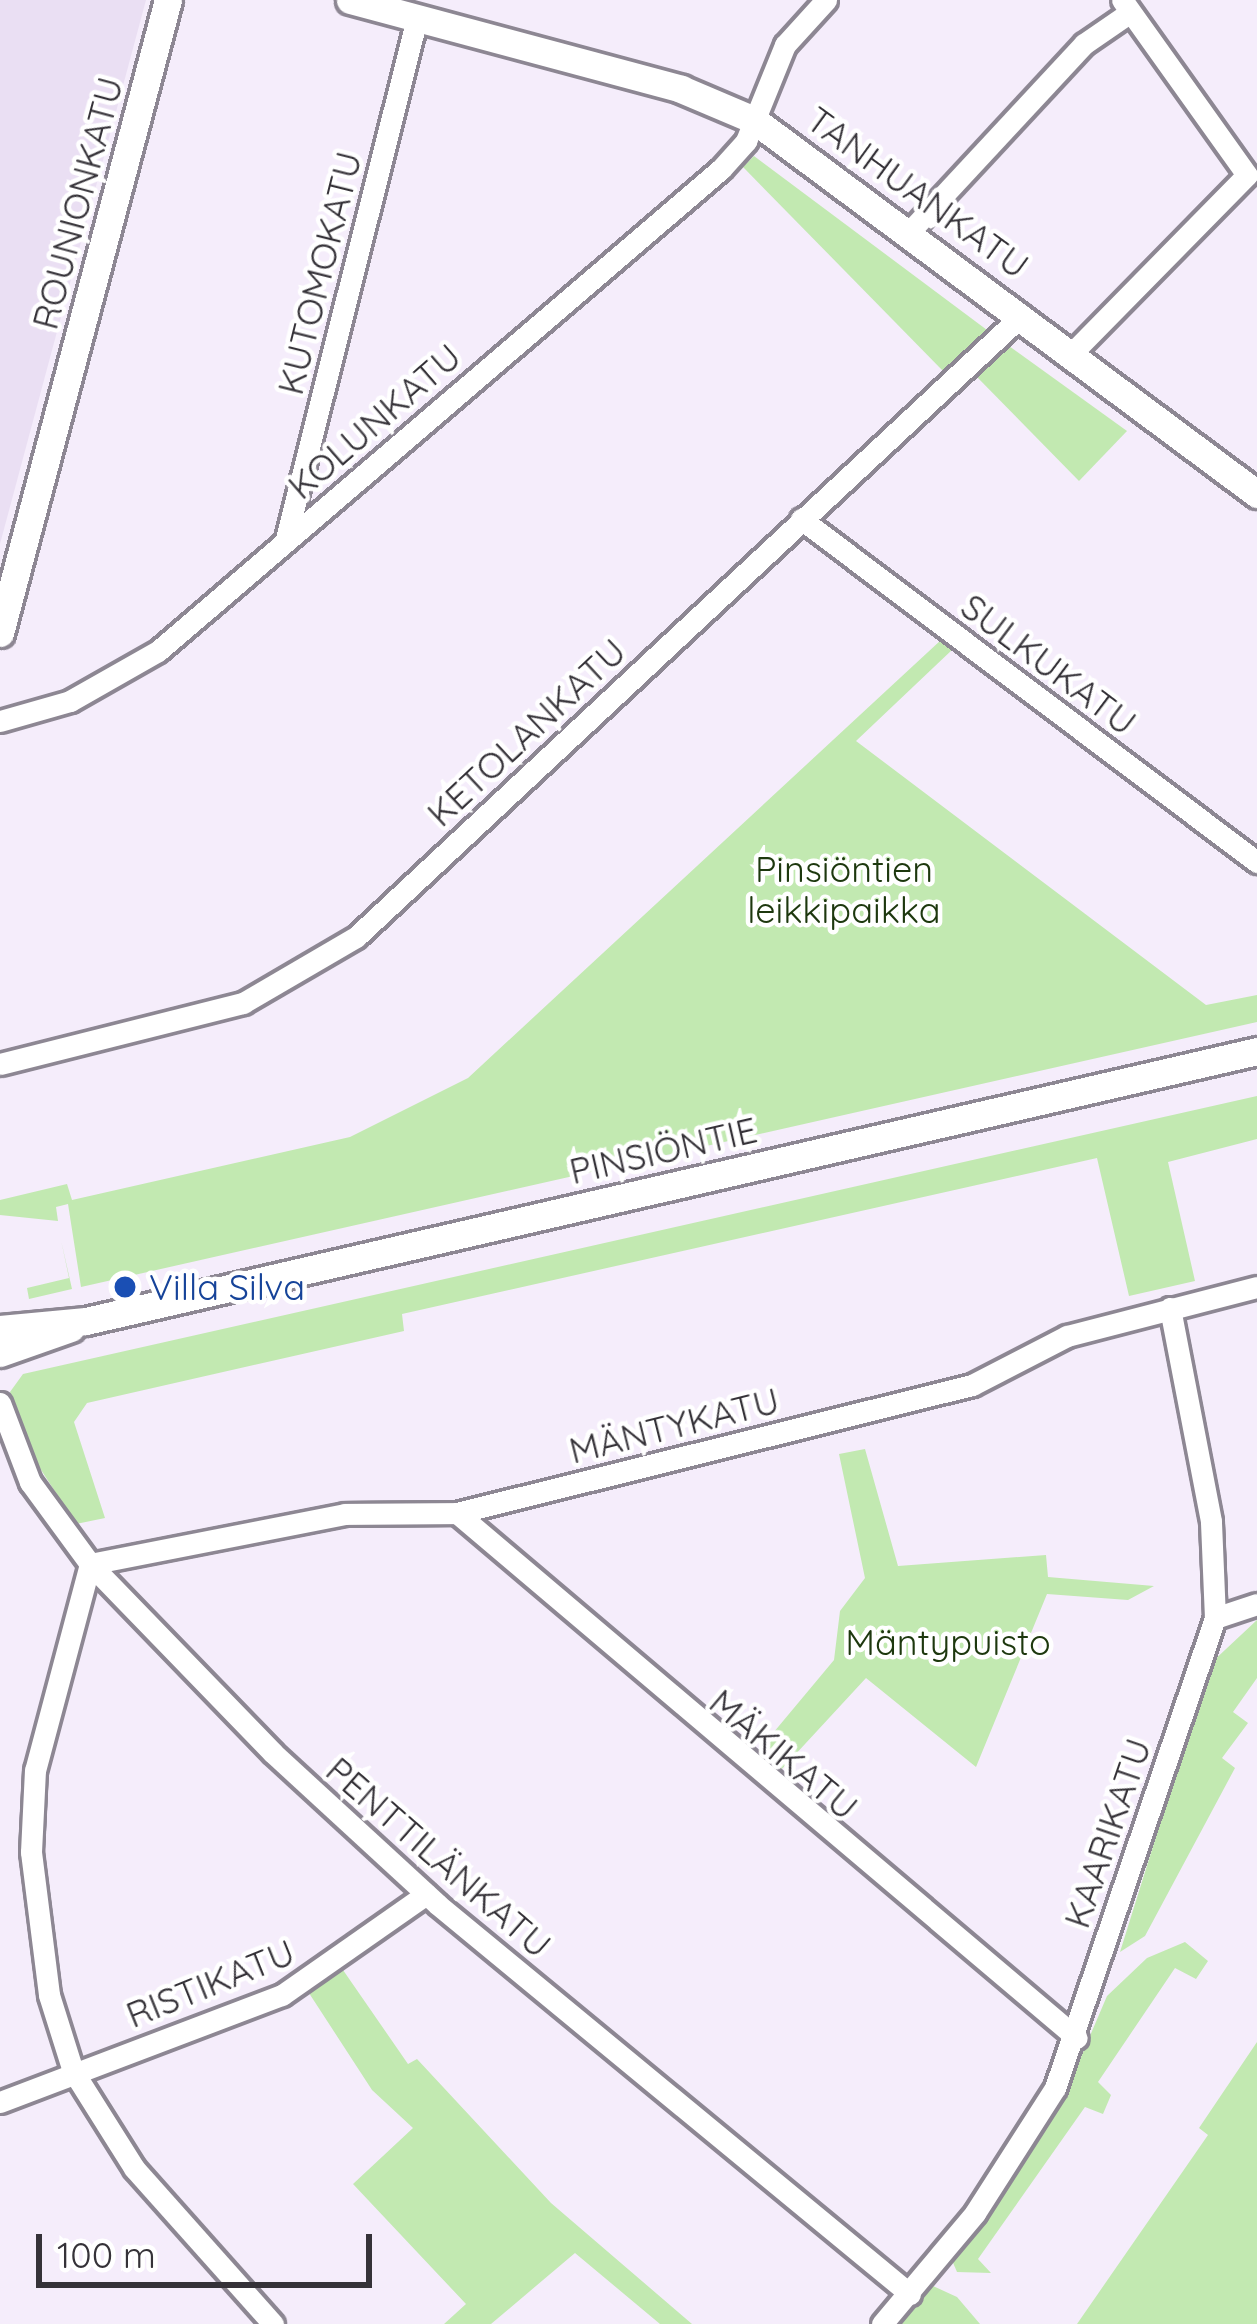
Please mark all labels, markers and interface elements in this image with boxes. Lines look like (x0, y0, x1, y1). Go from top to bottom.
street label: ROUNIONKATU (23, 72, 131, 334)
street label: TANHUANKATU (799, 97, 1037, 287)
street label: KUTOMOKATU (268, 147, 370, 399)
street label: KOLUNKATU (279, 334, 469, 508)
street label: SULKUKATU (953, 584, 1145, 744)
street label: KETOLANKATU (418, 629, 634, 835)
park label: Pinsiöntien leikkipaikka (747, 846, 941, 931)
street label: PINSIÖNTIE (565, 1107, 761, 1193)
place label: Villa Silva (149, 1265, 305, 1309)
marker: Villa Silva (112, 1274, 138, 1300)
street label: MÄNTYKATU (565, 1378, 783, 1472)
park label: Mäntypuisto (845, 1620, 1051, 1664)
street label: MÄKIKATU (701, 1680, 867, 1828)
street label: KAARIKATU (1054, 1733, 1160, 1933)
street label: PENTTILÄNKATU (318, 1748, 560, 1966)
street label: RISTIKATU (120, 1930, 300, 2036)
scale bar (42, 2210, 378, 2284)
text: 100 m (57, 2232, 156, 2277)

